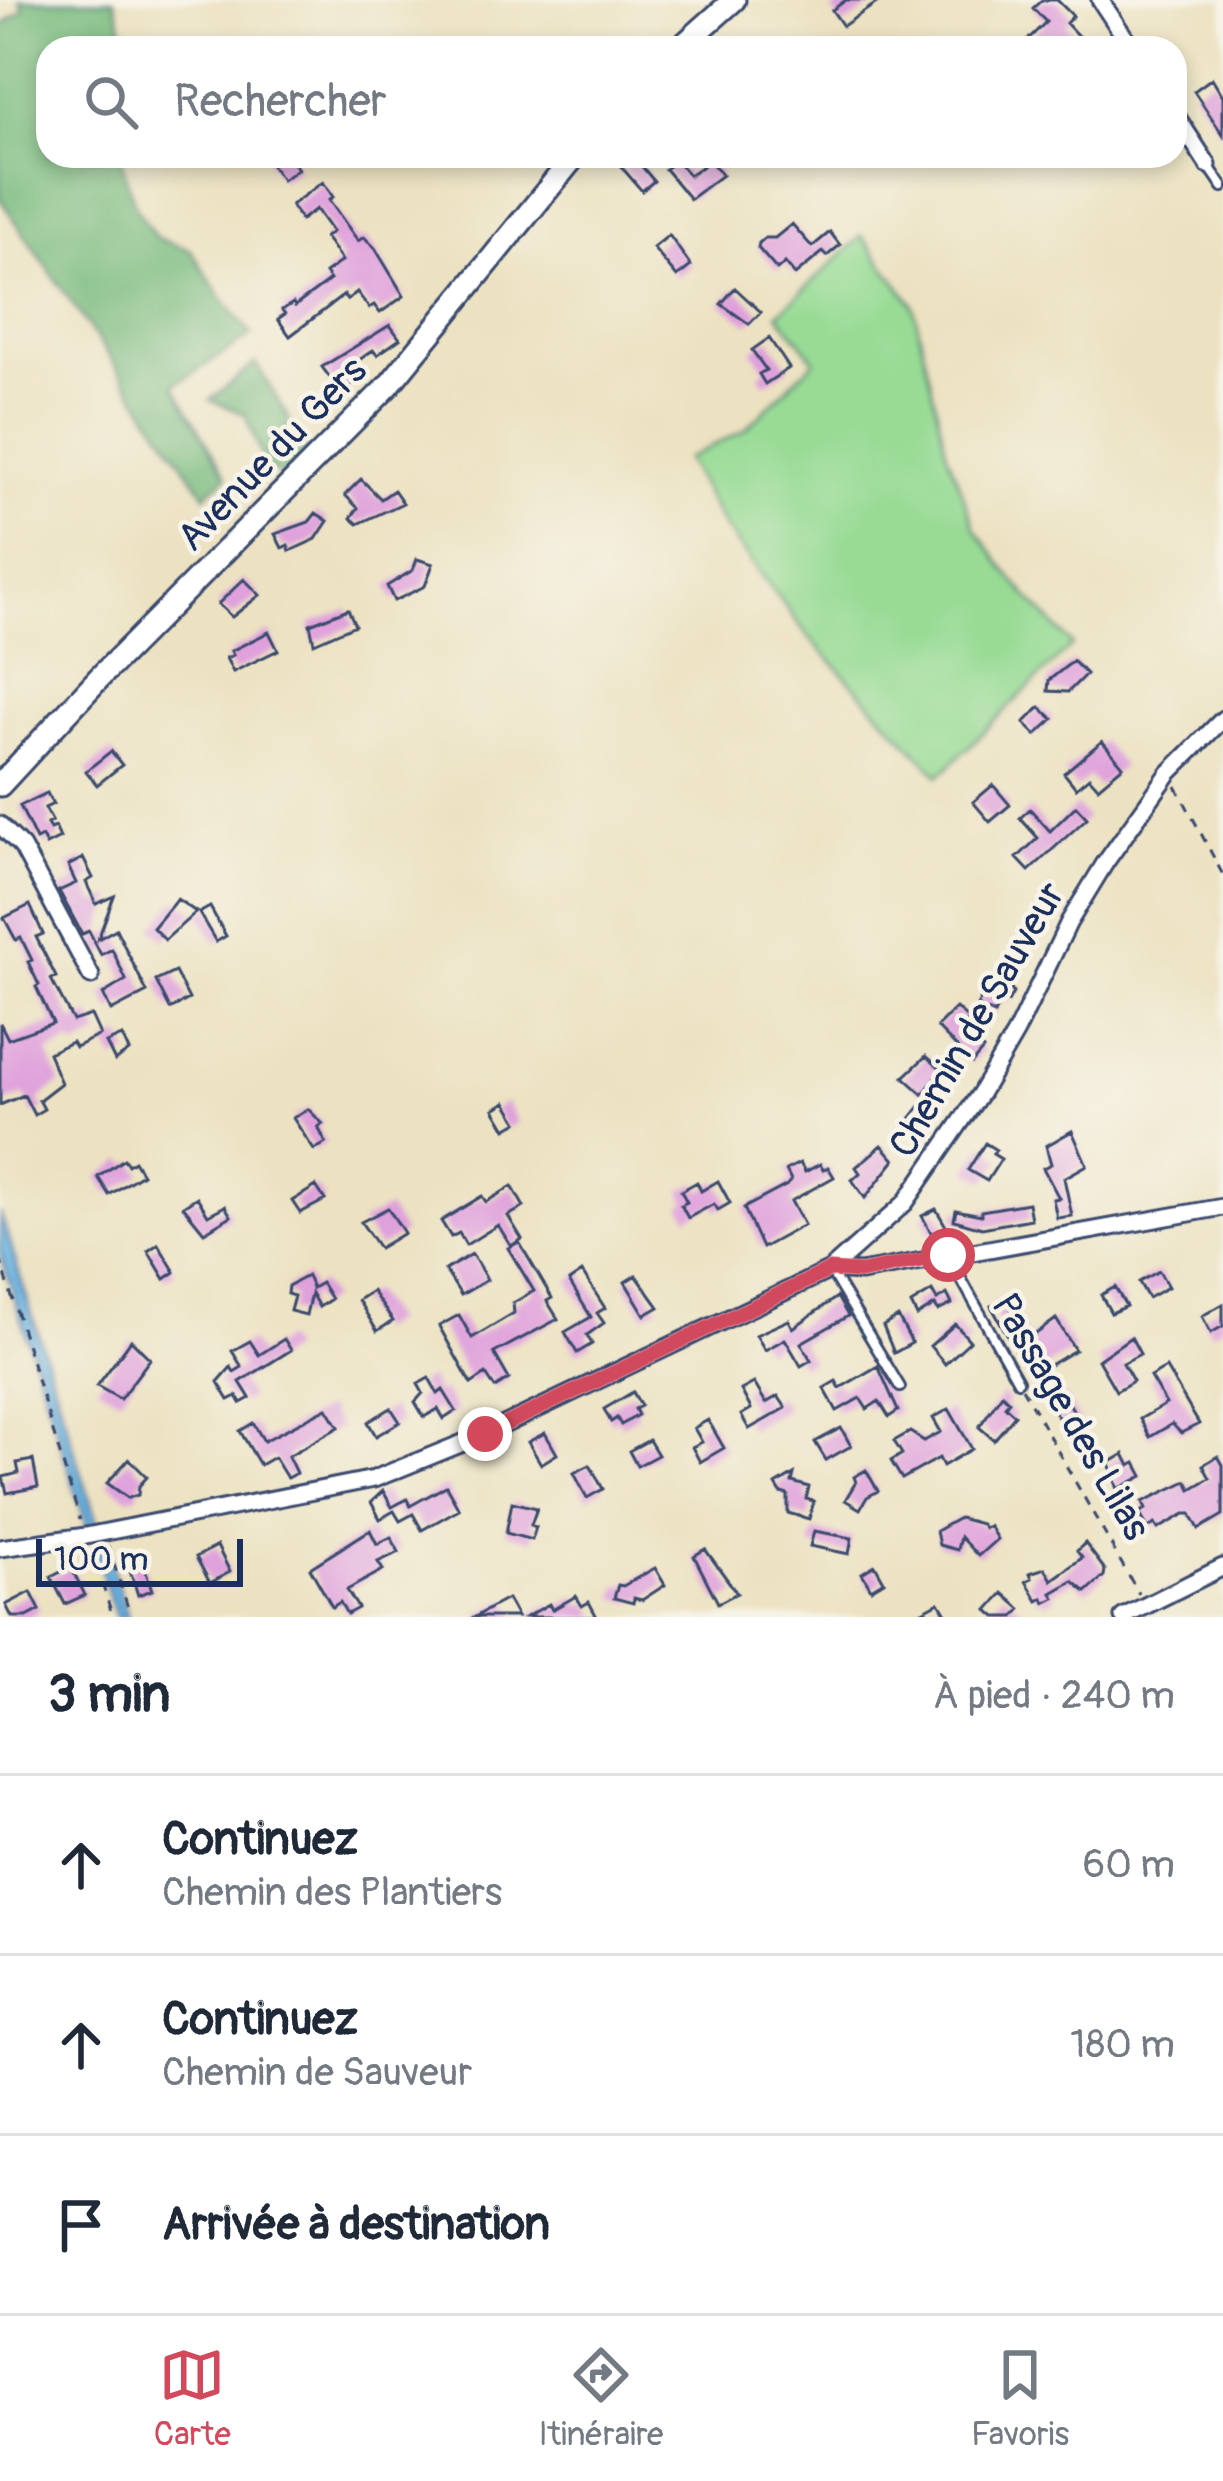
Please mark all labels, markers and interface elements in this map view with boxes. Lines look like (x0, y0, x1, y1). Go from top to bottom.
search box (36, 36, 1187, 168)
icon: search (78, 69, 144, 135)
text: Rechercher (174, 74, 387, 130)
street label: Avenue du Gers (167, 346, 377, 562)
street label: Chemin de Sauveur (879, 873, 1076, 1166)
route start (921, 1228, 975, 1282)
street label: Passage des Lilas (980, 1285, 1161, 1549)
route end (458, 1407, 512, 1461)
scale bar (36, 1533, 243, 1586)
text: 100 m (54, 1539, 148, 1580)
text: 3 min (48, 1663, 170, 1727)
text: À pied · 240 m (933, 1671, 1175, 1720)
text: Continuez (162, 1812, 358, 1868)
icon: ahead (48, 1832, 114, 1898)
text: 60 m (1083, 1840, 1175, 1889)
text: Chemin des Plantiers (162, 1868, 502, 1917)
text: Continuez (162, 1992, 358, 2048)
icon: ahead (48, 2012, 114, 2078)
text: 180 m (1070, 2020, 1175, 2069)
text: Chemin de Sauveur (162, 2048, 472, 2097)
icon: arrive (48, 2192, 114, 2258)
text: Arrivée à destination (162, 2197, 550, 2253)
tab: Carte (154, 2342, 231, 2455)
tab: Itinéraire (539, 2342, 663, 2455)
tab: Favoris (971, 2342, 1069, 2455)

